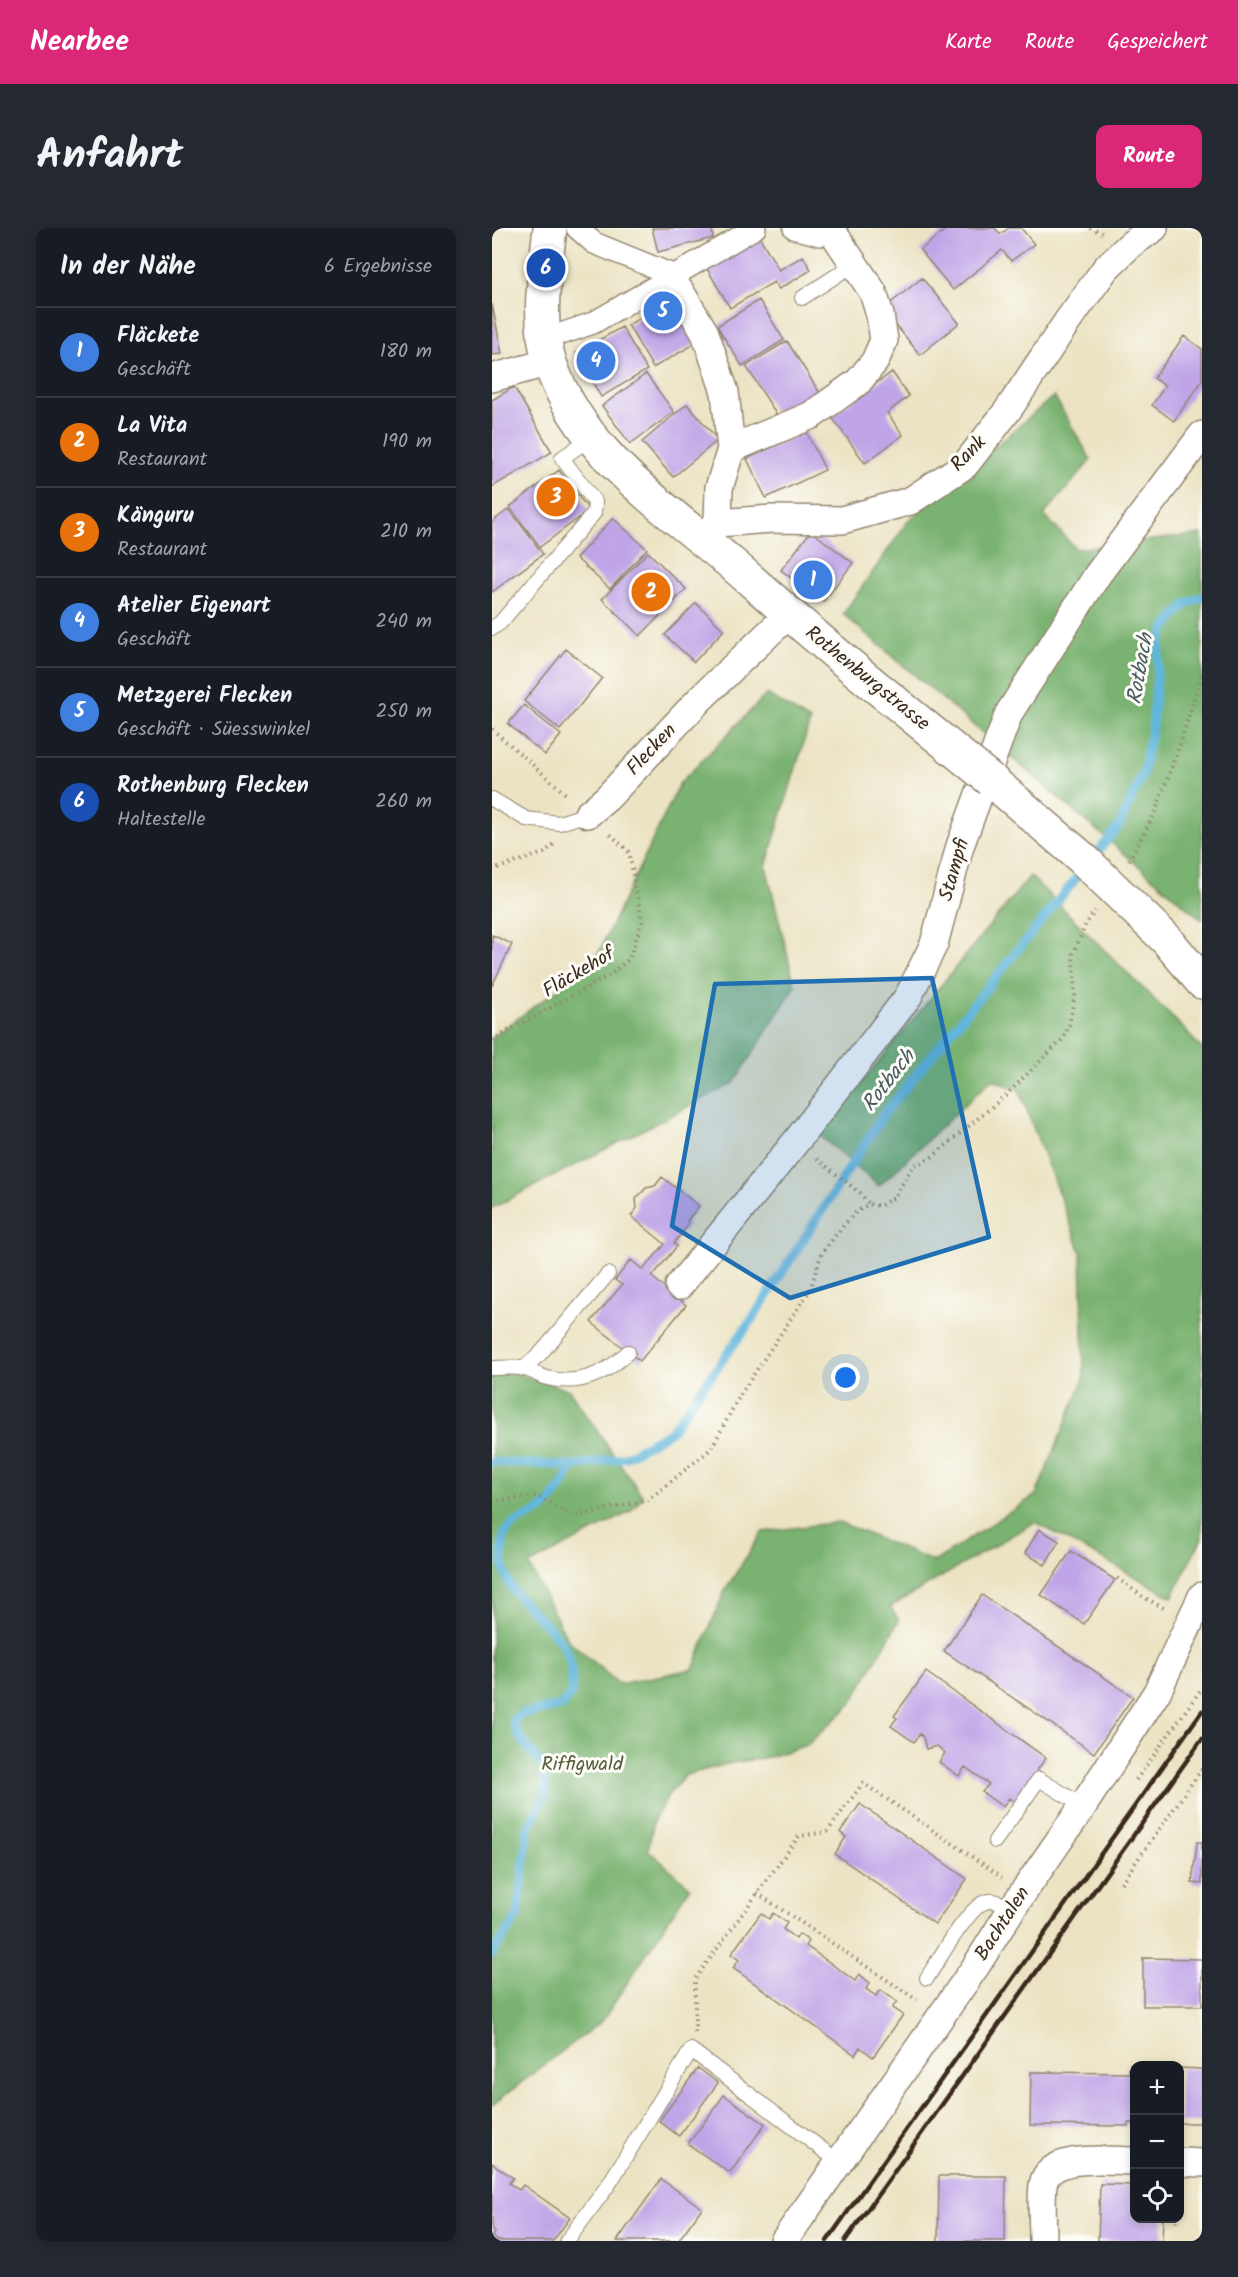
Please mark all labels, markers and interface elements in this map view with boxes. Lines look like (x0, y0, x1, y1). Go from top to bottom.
text: Nearbee (30, 20, 129, 65)
text: Karte (945, 26, 992, 59)
text: Route (1025, 26, 1074, 59)
text: Gespeichert (1107, 26, 1208, 59)
text: Anfahrt (36, 123, 183, 190)
button: Route (1096, 125, 1202, 188)
text: In der Nähe (60, 246, 196, 288)
pin: 6 (526, 246, 566, 291)
text: 6 Ergebnisse (324, 251, 432, 283)
pin: 5 (644, 288, 682, 334)
text: Fläckete (117, 319, 199, 354)
text: 1 (76, 336, 83, 368)
text: 180 m (380, 336, 432, 368)
pin: 4 (576, 338, 616, 384)
text: Geschäft (117, 354, 191, 386)
text: La Vita (117, 409, 187, 444)
text: 2 (74, 426, 85, 458)
text: 190 m (382, 426, 432, 458)
street label: Rank (943, 428, 995, 480)
text: Restaurant (117, 444, 207, 476)
pin: 3 (536, 474, 576, 520)
text: Känguru (117, 499, 194, 534)
text: 3 (74, 516, 85, 548)
text: 210 m (380, 516, 432, 548)
text: Restaurant (117, 534, 207, 566)
pin: 1 (794, 558, 832, 602)
pin: 2 (632, 570, 670, 614)
text: Atelier Eigenart (117, 589, 271, 624)
text: 4 (74, 606, 85, 638)
text: 240 m (375, 606, 432, 638)
street label: Rothenburgstrasse (797, 618, 937, 740)
text: Geschäft (117, 624, 191, 656)
water label: Rotbach (1119, 629, 1164, 707)
text: Metzgerei Flecken (117, 679, 292, 714)
text: 5 (74, 696, 85, 728)
text: 250 m (376, 696, 432, 728)
text: Geschäft · Süesswinkel (117, 714, 310, 746)
street label: Flecken (619, 716, 685, 784)
text: Rothenburg Flecken (117, 769, 309, 804)
text: 6 (74, 786, 85, 818)
text: 260 m (375, 786, 432, 818)
text: Haltestelle (117, 804, 205, 836)
street label: Stampfi (931, 835, 979, 905)
street label: Fläckehof (537, 938, 623, 1007)
water label: Rotbach (854, 1041, 925, 1119)
your location (831, 1363, 860, 1392)
park label: Riffigwald (541, 1749, 624, 1781)
street label: Bachtalen (967, 1880, 1039, 1968)
map controls (1130, 2061, 1184, 2223)
button: + (1130, 2061, 1184, 2115)
button: − (1130, 2115, 1184, 2169)
button: locate (1130, 2169, 1184, 2223)

